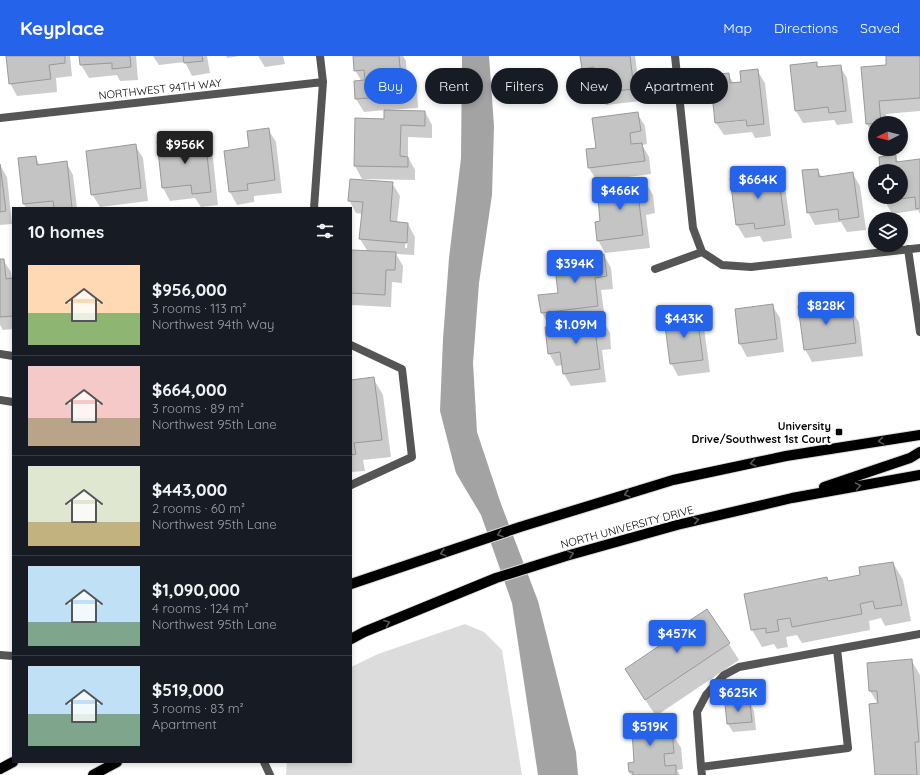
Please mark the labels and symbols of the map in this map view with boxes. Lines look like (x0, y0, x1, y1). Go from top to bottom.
street label: NORTHWEST 94TH WAY (98, 76, 222, 102)
north arrow (868, 116, 908, 156)
pin: $956K (157, 131, 213, 165)
pin: $664K (730, 166, 786, 200)
pin: $466K (592, 177, 648, 211)
pin: $394K (547, 250, 603, 284)
pin: $828K (798, 292, 854, 326)
pin: $443K (656, 305, 712, 339)
pin: $1.09M (543, 311, 609, 345)
place label: University Drive/Southwest 1st Court (692, 419, 831, 446)
marker: University Drive/Southwest 1st Court (834, 427, 844, 437)
one-way arrow (878, 436, 885, 445)
one-way arrow (750, 458, 756, 466)
one-way arrow (854, 482, 861, 491)
one-way arrow (624, 489, 631, 498)
street label: NORTH UNIVERSITY DRIVE (559, 502, 695, 552)
one-way arrow (692, 516, 699, 525)
one-way arrow (497, 529, 504, 538)
one-way arrow (440, 548, 447, 557)
one-way arrow (567, 550, 574, 559)
one-way arrow (382, 620, 390, 628)
pin: $457K (649, 620, 705, 654)
pin: $625K (710, 679, 766, 713)
pin: $519K (622, 713, 678, 747)

